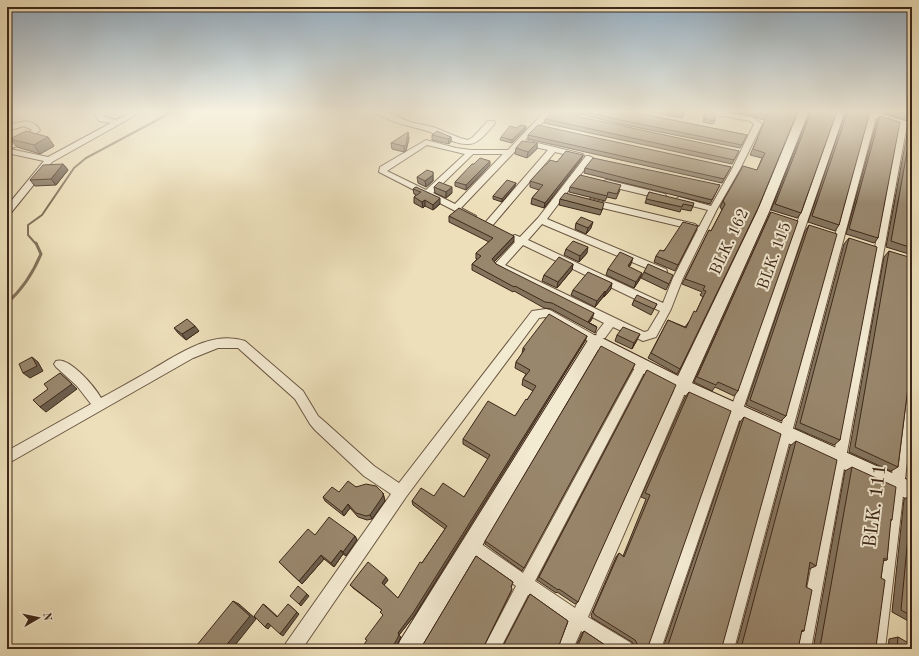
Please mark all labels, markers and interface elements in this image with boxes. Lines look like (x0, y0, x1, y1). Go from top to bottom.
street label: BLK. 162 (708, 207, 752, 277)
street label: BLK. 115 (755, 220, 795, 292)
street label: BLK. 111 (861, 463, 891, 549)
north arrow (18, 598, 58, 638)
text: N (40, 612, 53, 622)

